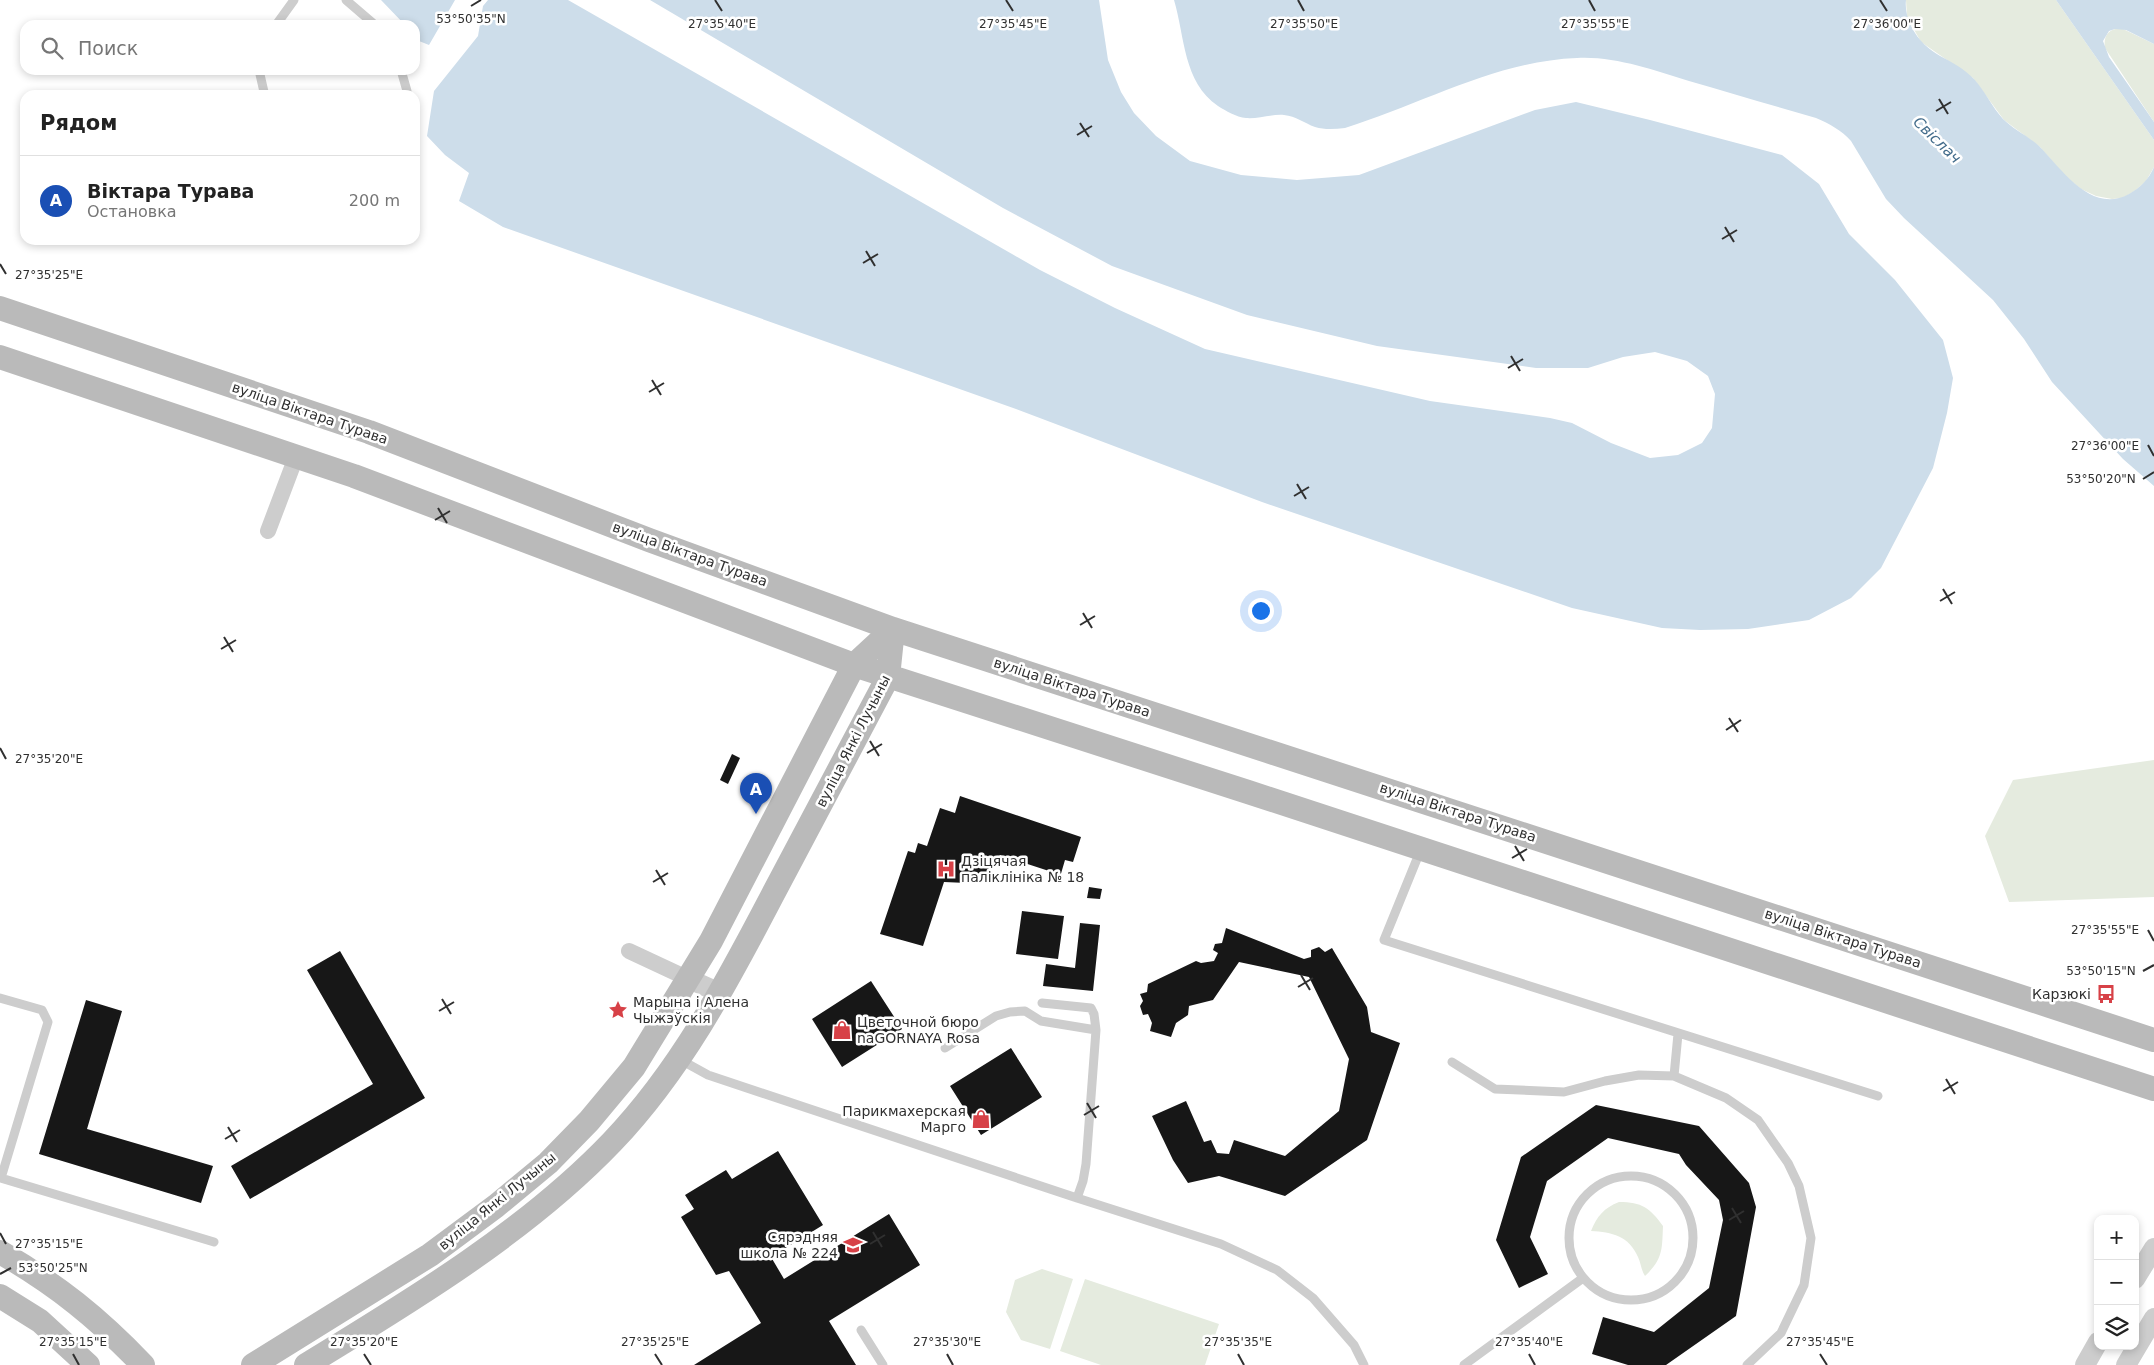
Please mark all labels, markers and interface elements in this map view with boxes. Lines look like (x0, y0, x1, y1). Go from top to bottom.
text: 53°50'35"N (436, 12, 506, 26)
text: 27°35'40"E (688, 17, 756, 31)
text: 27°35'45"E (979, 17, 1047, 31)
text: 27°35'50"E (1270, 17, 1338, 31)
text: 27°35'55"E (1561, 17, 1629, 31)
text: 27°36'00"E (1853, 17, 1921, 31)
search box (20, 20, 420, 75)
icon: search (38, 34, 66, 62)
text: Поиск (78, 37, 138, 59)
text: Рядом (40, 111, 117, 135)
water label: Свіслач (1909, 113, 1965, 167)
text: Віктара Турава (87, 180, 254, 202)
text: A (50, 191, 62, 210)
text: 200 m (349, 191, 400, 210)
text: Остановка (87, 202, 177, 221)
text: 27°35'25"E (15, 268, 83, 282)
street label: вуліца Віктара Турава (230, 379, 390, 447)
text: 27°36'00"E (2071, 439, 2139, 453)
text: 53°50'20"N (2066, 472, 2136, 486)
street label: вуліца Віктара Турава (610, 518, 770, 590)
your location (1248, 598, 1274, 624)
street label: вуліца Віктара Турава (992, 654, 1152, 720)
street label: вуліца Янкі Лучыны (813, 672, 893, 810)
text: 27°35'20"E (15, 752, 83, 766)
pin: A (740, 773, 772, 814)
street label: вуліца Віктара Турава (1378, 779, 1538, 845)
place label: Дзіцячая паліклініка № 18 (961, 853, 1084, 885)
hospital icon: Дзіцячая паліклініка № 18 (935, 858, 957, 880)
street label: вуліца Віктара Турава (1763, 905, 1923, 971)
text: 27°35'55"E (2071, 923, 2139, 937)
text: 53°50'15"N (2066, 964, 2136, 978)
bus stop icon: Карзюкі (2095, 983, 2117, 1005)
place label: Карзюкі (2032, 986, 2091, 1002)
place label: Марына і Алена Чыжэўскія (633, 994, 749, 1026)
place icon: Марына і Алена Чыжэўскія (607, 999, 629, 1021)
place label: Цветочной бюро naGORNAYA Rosa (857, 1014, 980, 1046)
shop icon: Цветочной бюро naGORNAYA Rosa (831, 1019, 853, 1041)
place label: Парикмахерская Марго (842, 1103, 966, 1135)
shop icon: Парикмахерская Марго (970, 1108, 992, 1130)
street label: вуліца Янкі Лучыны (435, 1149, 559, 1253)
map controls (2094, 1215, 2139, 1350)
button: + (2094, 1215, 2139, 1260)
place label: Сярэдняя школа № 224 (740, 1229, 838, 1261)
school or university icon: Сярэдняя школа № 224 (842, 1234, 864, 1256)
text: 27°35'15"E (15, 1237, 83, 1251)
button: − (2094, 1260, 2139, 1305)
text: 53°50'25"N (18, 1261, 88, 1275)
button: layers (2094, 1305, 2139, 1350)
text: 27°35'15"E (39, 1335, 107, 1349)
text: 27°35'20"E (330, 1335, 398, 1349)
text: 27°35'25"E (621, 1335, 689, 1349)
text: 27°35'30"E (913, 1335, 981, 1349)
text: 27°35'35"E (1204, 1335, 1272, 1349)
text: 27°35'40"E (1495, 1335, 1563, 1349)
text: 27°35'45"E (1786, 1335, 1854, 1349)

